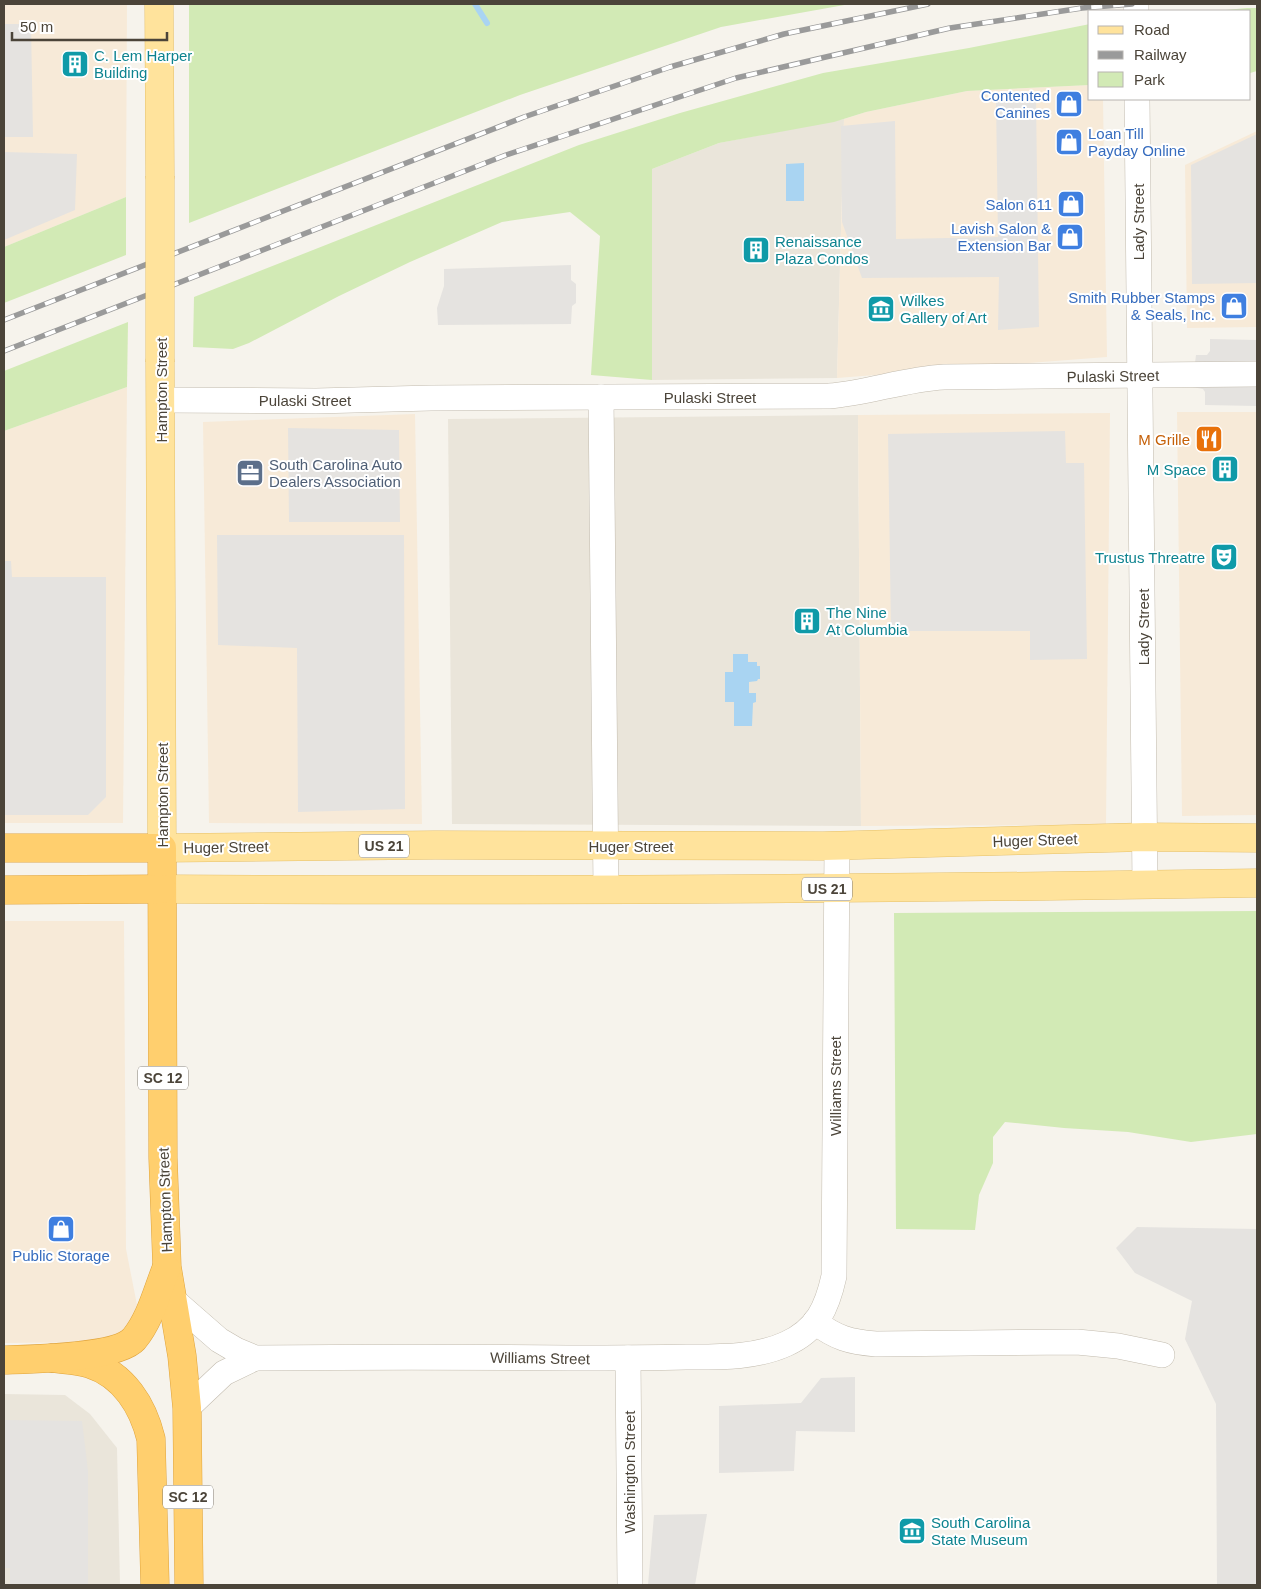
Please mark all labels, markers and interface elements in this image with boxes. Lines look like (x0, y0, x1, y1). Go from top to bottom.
scale bar (12, 10, 168, 42)
legend (1088, 10, 1251, 100)
text: 50 m (20, 18, 53, 35)
text: Road (1134, 21, 1170, 38)
text: Railway (1134, 46, 1187, 63)
place label: C. Lem Harper Building (94, 47, 192, 81)
building icon: C. Lem Harper Building (60, 49, 90, 79)
text: Park (1134, 71, 1165, 88)
place label: Contented Canines (981, 87, 1050, 121)
shop icon: Contented Canines (1054, 89, 1084, 119)
place label: Loan Till Payday Online (1088, 125, 1186, 159)
shop icon: Loan Till Payday Online (1054, 127, 1084, 157)
street label: Lady Street (1130, 183, 1147, 260)
shop icon: Salon 611 (1056, 189, 1086, 219)
place label: Salon 611 (986, 196, 1052, 213)
place label: Lavish Salon & Extension Bar (951, 220, 1051, 254)
shop icon: Lavish Salon & Extension Bar (1055, 222, 1085, 252)
place label: Renaissance Plaza Condos (775, 233, 868, 267)
building icon: Renaissance Plaza Condos (741, 235, 771, 265)
place label: Smith Rubber Stamps & Seals, Inc. (1068, 289, 1215, 323)
shop icon: Smith Rubber Stamps & Seals, Inc. (1219, 291, 1249, 321)
place label: Wilkes Gallery of Art (900, 292, 988, 326)
museum icon: Wilkes Gallery of Art (866, 294, 896, 324)
street label: Hampton Street (153, 337, 170, 443)
street label: Pulaski Street (1067, 367, 1160, 385)
street label: Pulaski Street (664, 389, 757, 406)
street label: Pulaski Street (259, 392, 352, 409)
restaurant icon: M Grille (1194, 424, 1224, 454)
place label: M Grille (1138, 431, 1190, 448)
building icon: M Space (1210, 454, 1240, 484)
place label: South Carolina Auto Dealers Association (269, 456, 402, 490)
office icon: South Carolina Auto Dealers Association (235, 458, 265, 488)
place label: M Space (1147, 461, 1206, 478)
theatre icon: Trustus Threatre (1209, 542, 1239, 572)
place label: Trustus Threatre (1095, 549, 1205, 566)
street label: Lady Street (1135, 588, 1152, 665)
place label: The Nine At Columbia (826, 604, 908, 638)
building icon: The Nine At Columbia (792, 606, 822, 636)
street label: Hampton Street (154, 742, 171, 848)
street label: Huger Street (992, 830, 1079, 850)
road number: US 21 (359, 834, 409, 858)
street label: Huger Street (183, 838, 269, 856)
street label: Huger Street (588, 838, 674, 855)
road number: US 21 (802, 878, 852, 901)
street label: Williams Street (827, 1035, 844, 1136)
road number: SC 12 (138, 1066, 188, 1090)
street label: Hampton Street (155, 1146, 175, 1253)
shop icon: Public Storage (46, 1214, 76, 1244)
place label: Public Storage (12, 1247, 110, 1264)
street label: Williams Street (490, 1349, 591, 1367)
street label: Washington Street (621, 1410, 638, 1533)
road number: SC 12 (163, 1485, 213, 1508)
place label: South Carolina State Museum (931, 1514, 1031, 1548)
museum icon: South Carolina State Museum (897, 1516, 927, 1546)

